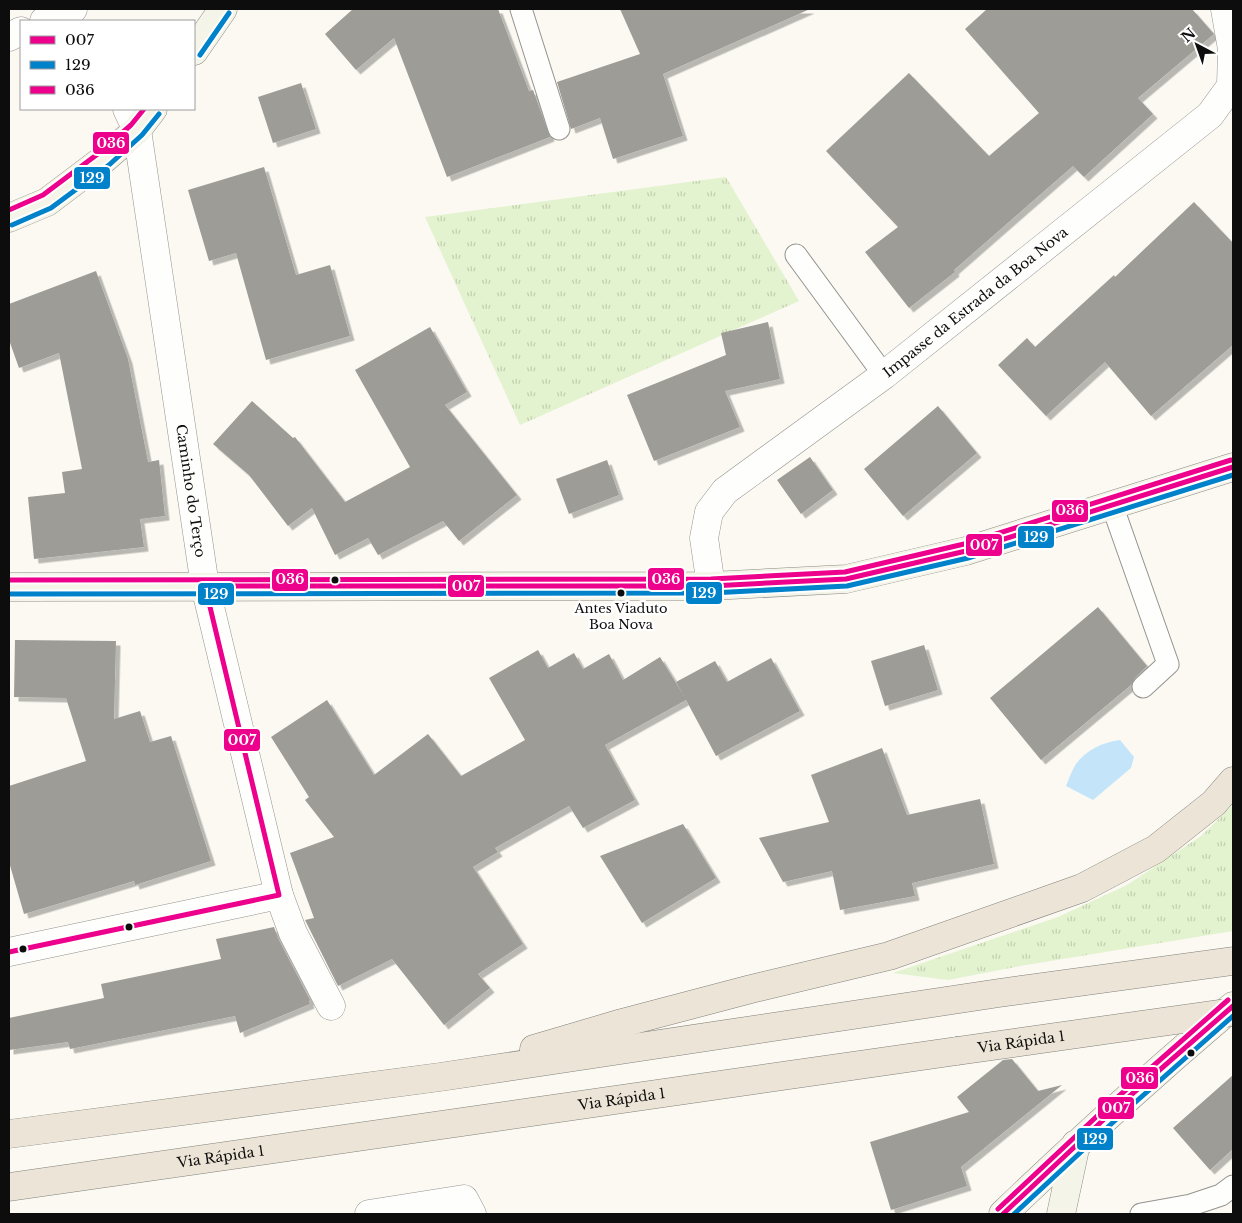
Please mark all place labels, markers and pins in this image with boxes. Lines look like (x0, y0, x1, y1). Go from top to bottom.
unlabelled marker (330, 575, 340, 585)
marker: Antes Viaduto Boa Nova (616, 588, 626, 598)
place label: Antes Viaduto Boa Nova (573, 600, 668, 633)
unlabelled marker (124, 922, 134, 932)
unlabelled marker (18, 944, 28, 954)
unlabelled marker (1186, 1048, 1196, 1058)

